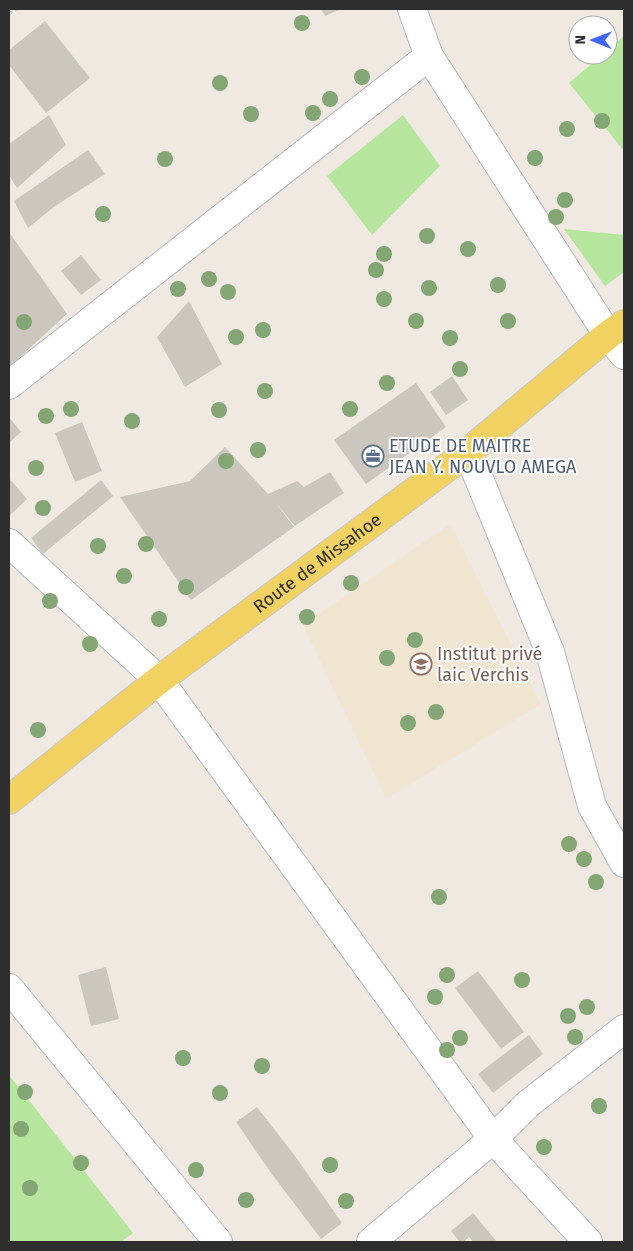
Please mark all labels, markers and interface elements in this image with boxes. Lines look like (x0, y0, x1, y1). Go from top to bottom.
north arrow (568, 15, 618, 65)
text: N (572, 35, 589, 45)
place label: ETUDE DE MAITRE JEAN Y. NOUVLO AMEGA (389, 435, 577, 478)
office icon: ETUDE DE MAITRE JEAN Y. NOUVLO AMEGA (361, 444, 385, 468)
street label: Route de Missahoe (249, 509, 386, 618)
place label: Institut privé laic Verchis (437, 643, 542, 686)
school or university icon: Institut privé laic Verchis (409, 652, 433, 676)

